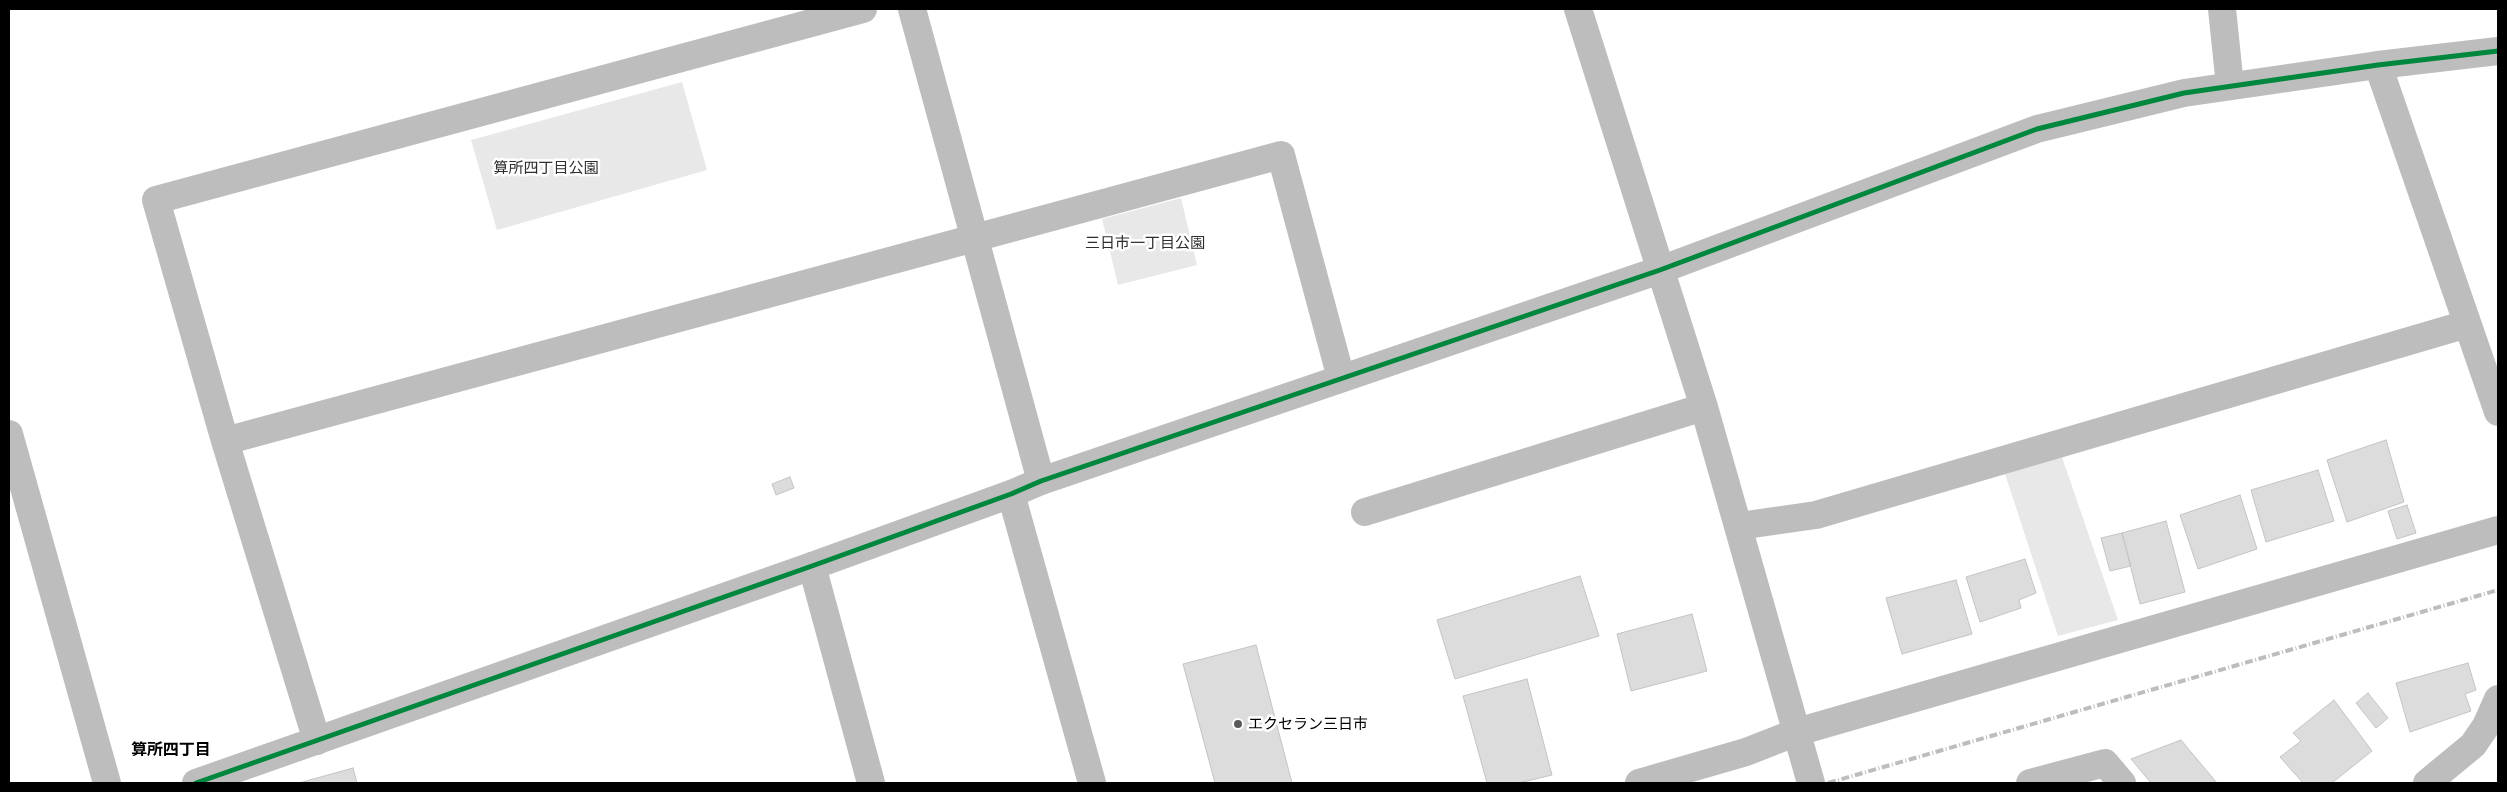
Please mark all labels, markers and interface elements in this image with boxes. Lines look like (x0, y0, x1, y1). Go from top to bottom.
park label: 算所四丁目公園 (494, 159, 598, 177)
park label: 三日市一丁目公園 (1085, 234, 1205, 252)
place label: エクセラン三日市 (1248, 715, 1368, 733)
marker: エクセラン三日市 (1232, 718, 1244, 730)
district label: 算所四丁目 (131, 740, 211, 760)

